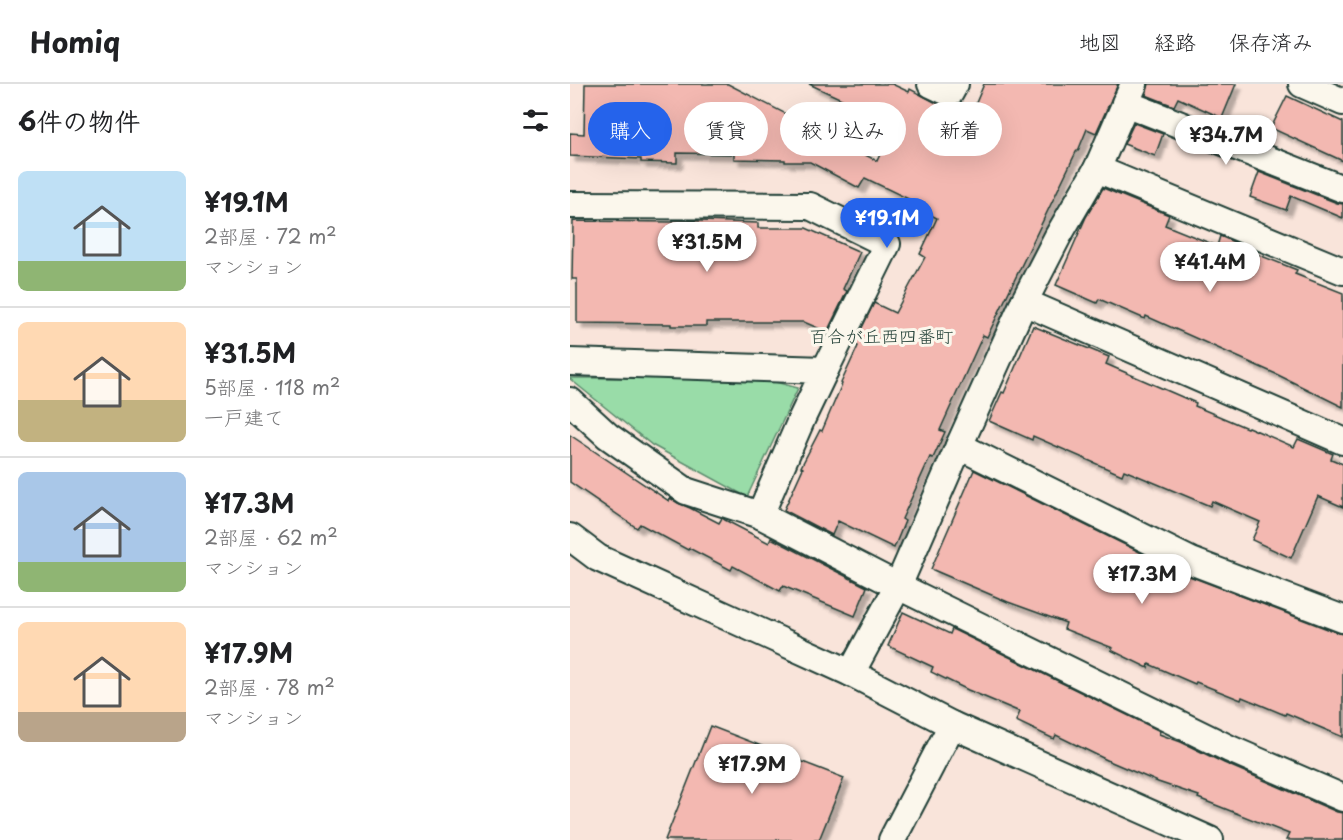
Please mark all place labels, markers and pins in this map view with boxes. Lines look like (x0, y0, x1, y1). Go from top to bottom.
pin: ¥34.7M (1177, 115, 1275, 166)
pin: ¥19.1M (838, 198, 936, 249)
pin: ¥31.5M (658, 222, 756, 273)
pin: ¥41.4M (1161, 242, 1259, 293)
pin: ¥17.3M (1093, 554, 1191, 605)
pin: ¥17.9M (703, 744, 801, 795)

